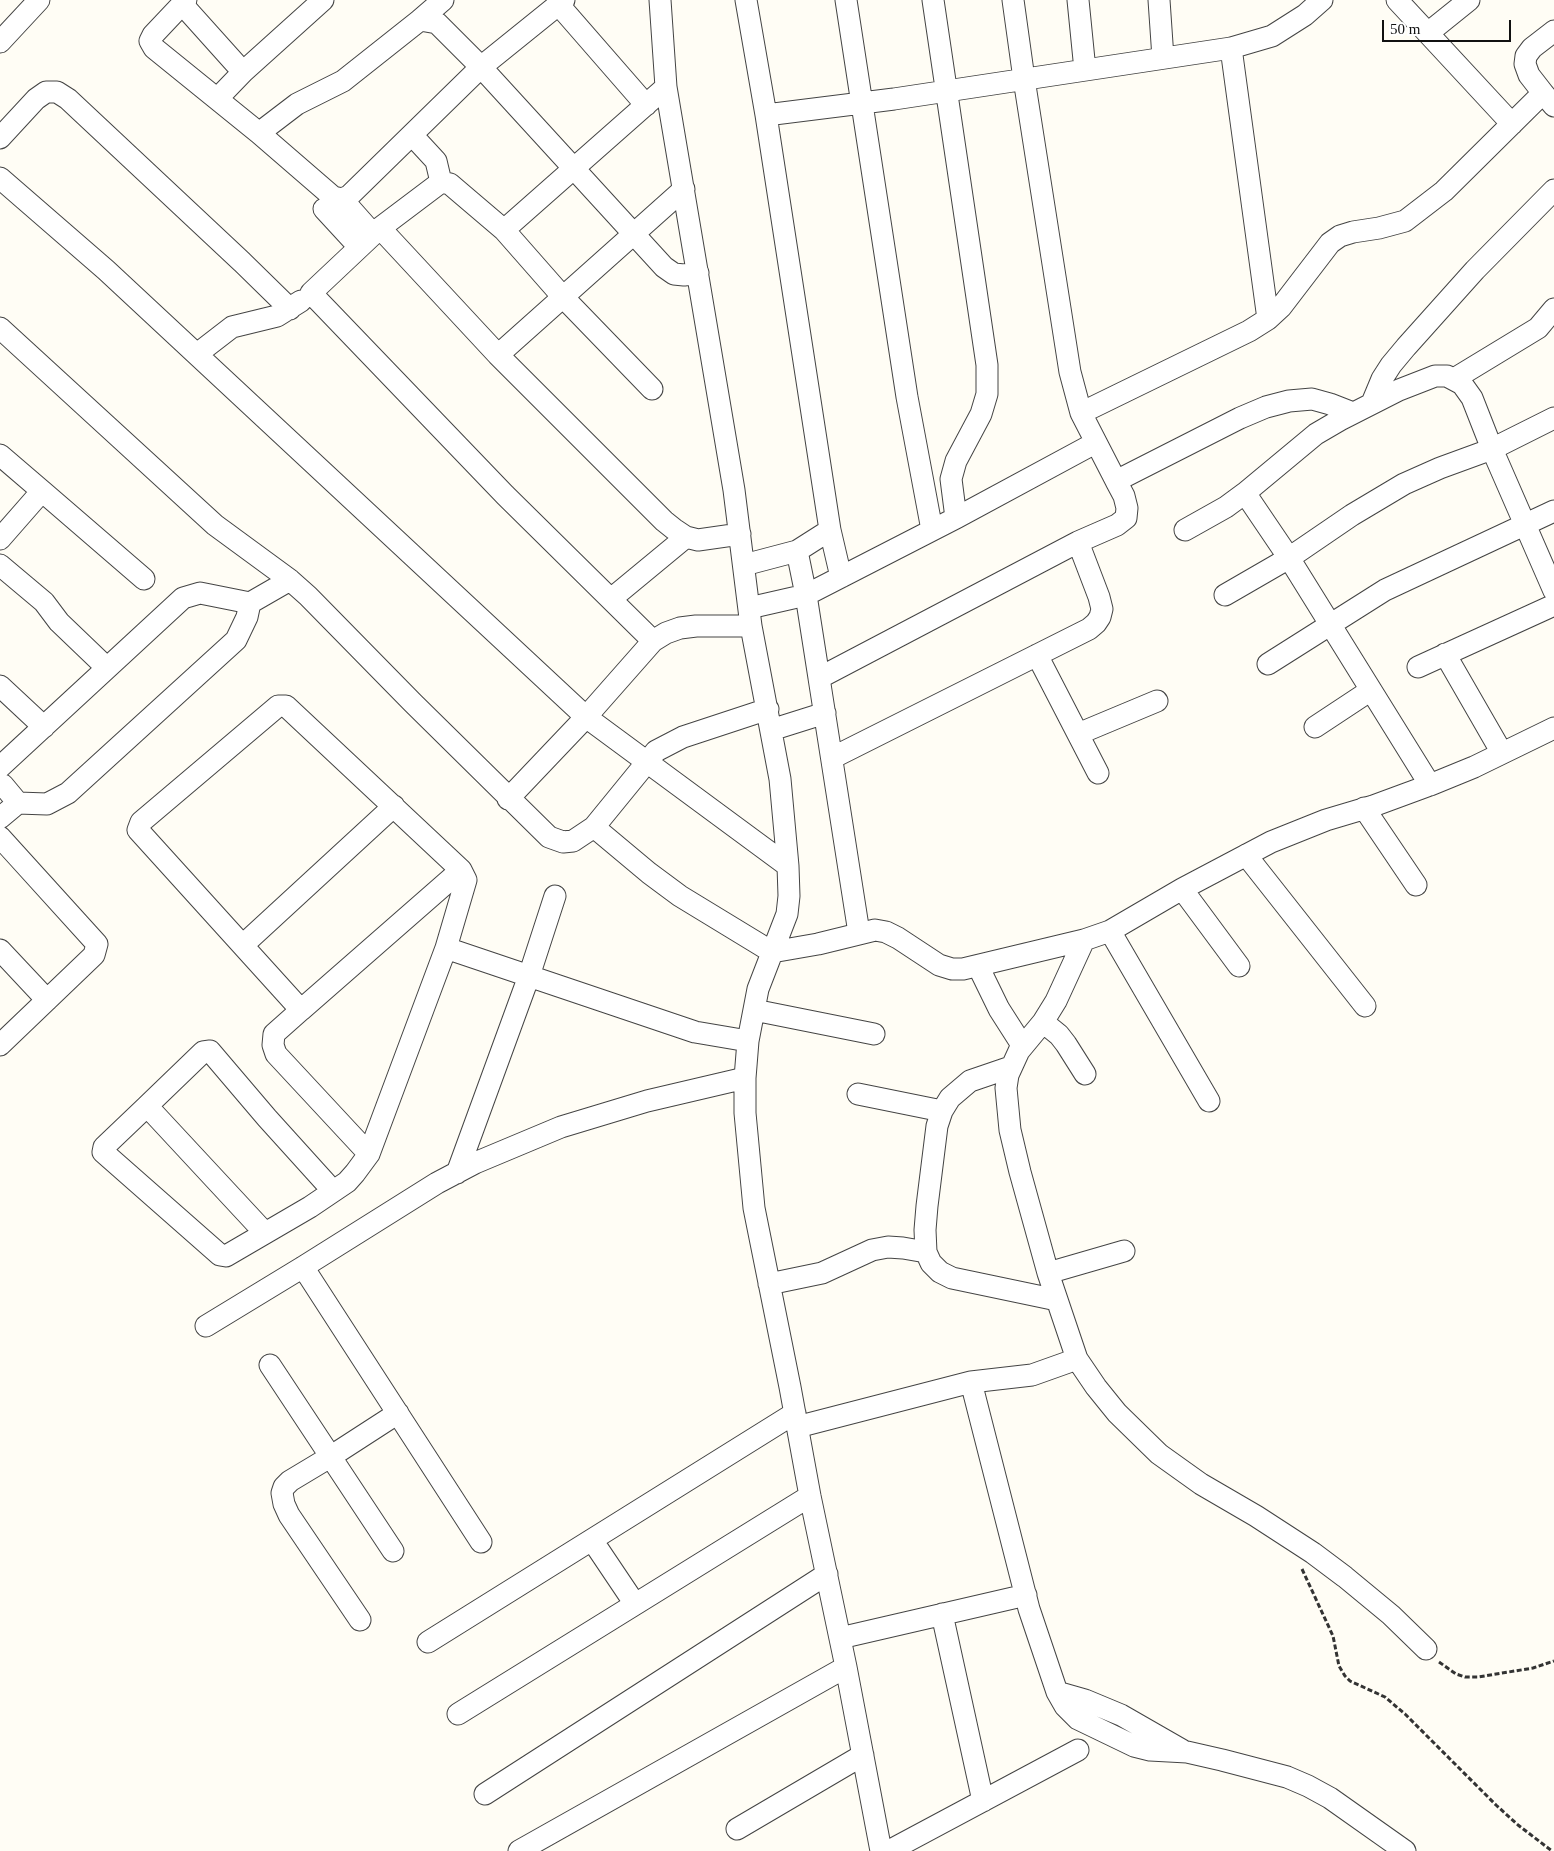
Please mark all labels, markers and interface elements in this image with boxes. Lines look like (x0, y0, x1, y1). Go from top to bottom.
scale bar (1384, 10, 1513, 42)
text: 50 m (1390, 21, 1420, 37)

